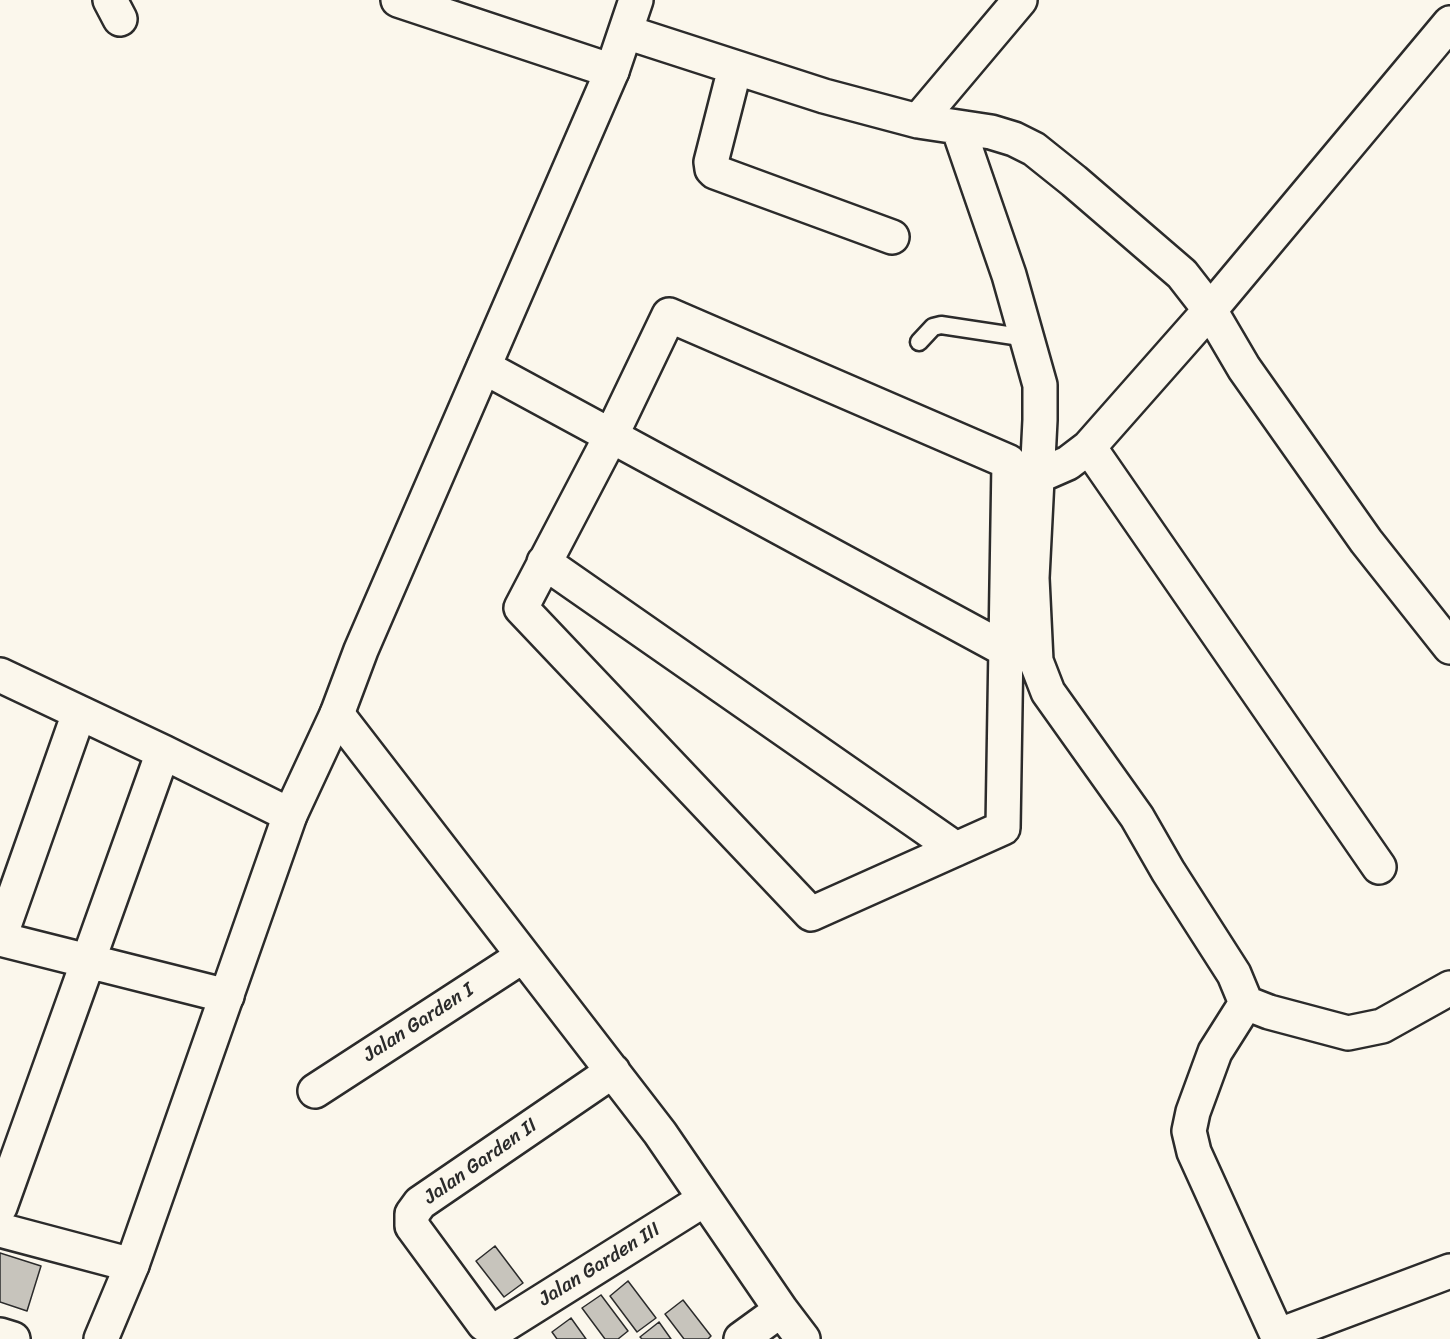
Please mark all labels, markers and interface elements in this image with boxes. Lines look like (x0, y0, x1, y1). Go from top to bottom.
street label: Jalan Garden I (359, 978, 479, 1068)
street label: Jalan Garden II (420, 1114, 542, 1210)
street label: Jalan Garden III (535, 1218, 665, 1312)

